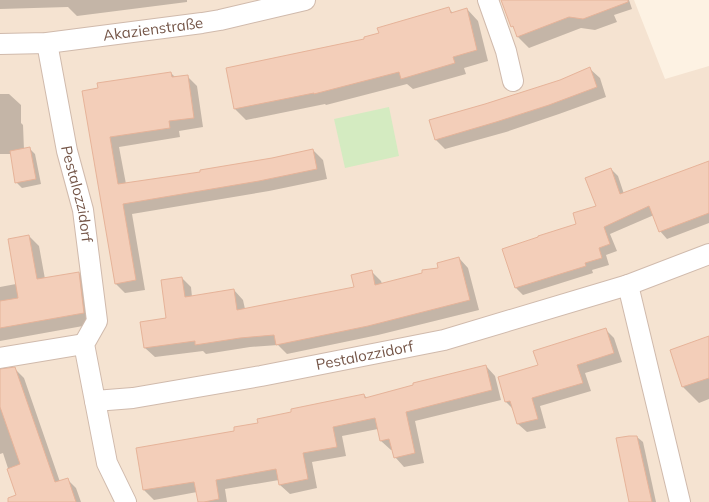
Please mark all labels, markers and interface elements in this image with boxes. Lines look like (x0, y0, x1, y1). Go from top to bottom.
street label: Akazienstraße (102, 13, 204, 45)
street label: Pestalozzidorf (57, 144, 97, 244)
street label: Pestalozzidorf (314, 336, 416, 374)

